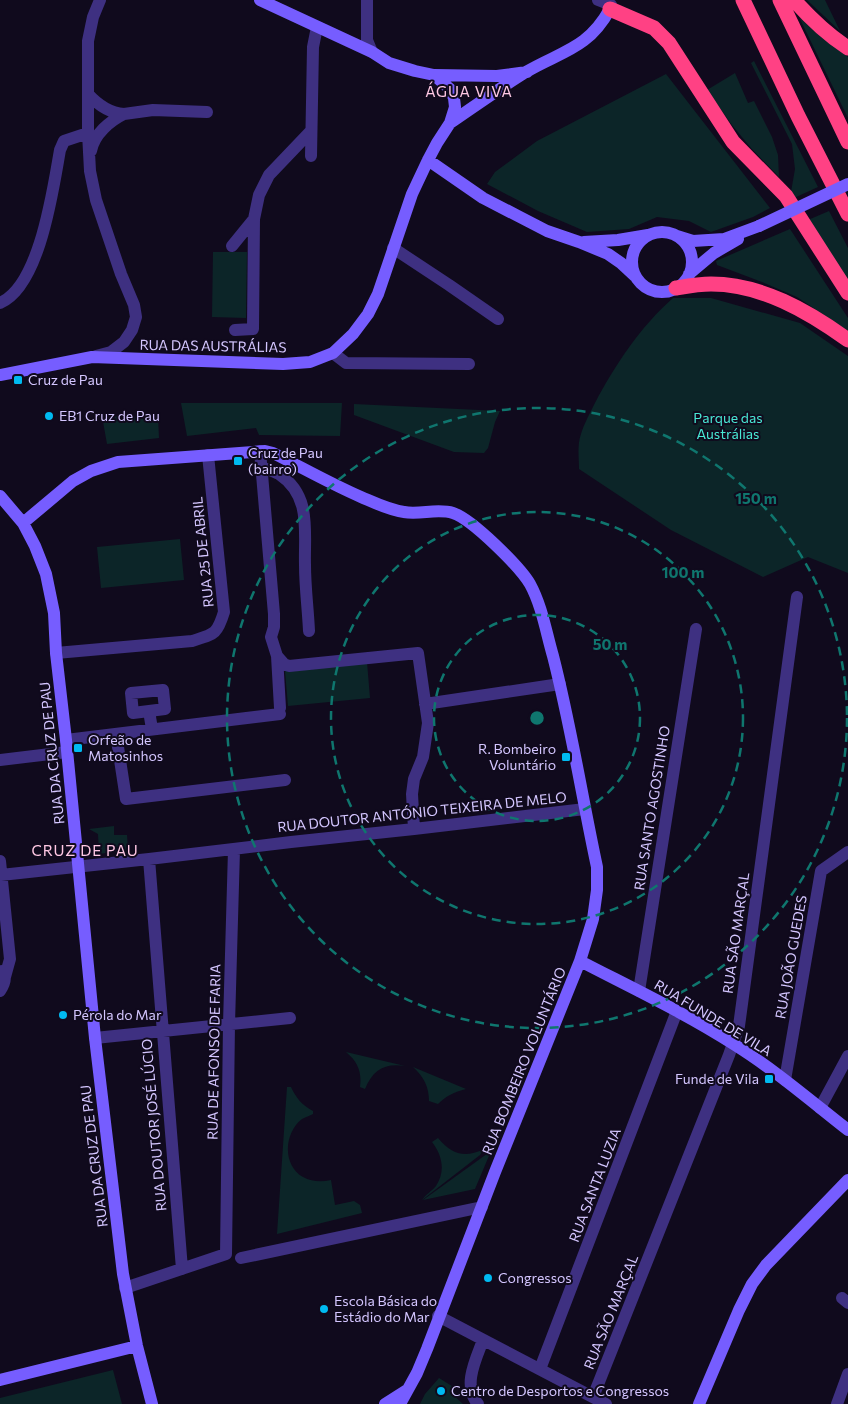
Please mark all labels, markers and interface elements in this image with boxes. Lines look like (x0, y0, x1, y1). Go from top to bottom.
district label: ÁGUA VIVA (425, 81, 513, 100)
street label: RUA DAS AUSTRÁLIAS (139, 336, 287, 355)
place label: Cruz de Pau (28, 371, 103, 388)
marker: Cruz de Pau (12, 374, 24, 386)
place label: EB1 Cruz de Pau (59, 407, 160, 424)
park label: Parque das Austrálias (693, 409, 763, 442)
marker: EB1 Cruz de Pau (43, 410, 55, 422)
place label: Cruz de Pau (bairro) (248, 444, 323, 477)
marker: Cruz de Pau (bairro) (232, 455, 244, 467)
text: 150 m (735, 489, 777, 507)
street label: RUA 25 DE ABRIL (188, 496, 217, 608)
text: 100 m (662, 563, 704, 581)
text: 50 m (593, 635, 627, 653)
street label: RUA DA CRUZ DE PAU (36, 681, 67, 825)
centre of rings (528, 709, 546, 727)
street label: RUA SANTO AGOSTINHO (630, 724, 673, 892)
place label: Orfeão de Matosinhos (88, 731, 163, 764)
place label: R. Bombeiro Voluntário (478, 740, 556, 773)
marker: Orfeão de Matosinhos (72, 742, 84, 754)
marker: R. Bombeiro Voluntário (560, 751, 572, 763)
street label: RUA DOUTOR ANTÓNIO TEIXEIRA DE MELO (276, 788, 567, 835)
district label: CRUZ DE PAU (31, 841, 139, 859)
street label: RUA SÃO MARÇAL (719, 871, 752, 995)
street label: RUA JOÃO GUEDES (771, 894, 810, 1020)
street label: RUA DE AFONSO DE FARIA (203, 964, 224, 1140)
street label: RUA BOMBEIRO VOLUNTÁRIO (478, 964, 569, 1157)
street label: RUA FUNDE DE VILA (652, 976, 775, 1060)
place label: Pérola do Mar (73, 1006, 162, 1023)
marker: Pérola do Mar (57, 1009, 69, 1021)
street label: RUA DOUTOR JOSÉ LÚCIO (137, 1038, 170, 1212)
place label: Funde de Vila (675, 1070, 759, 1087)
marker: Funde de Vila (763, 1073, 775, 1085)
street label: RUA DA CRUZ DE PAU (76, 1084, 111, 1228)
street label: RUA SANTA LUZIA (565, 1125, 624, 1244)
street label: RUA SÃO MARÇAL (580, 1252, 641, 1372)
place label: Congressos (498, 1269, 572, 1286)
marker: Congressos (482, 1272, 494, 1284)
place label: Escola Básica do Estádio do Mar (334, 1292, 437, 1325)
marker: Escola Básica do Estádio do Mar (318, 1303, 330, 1315)
place label: Centro de Desportos e Congressos (451, 1382, 669, 1399)
marker: Centro de Desportos e Congressos (435, 1385, 447, 1397)

